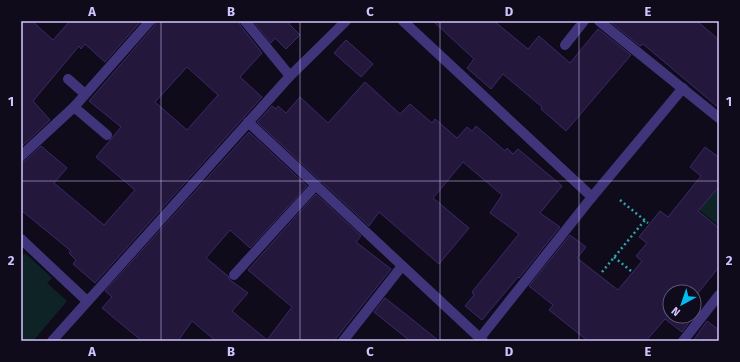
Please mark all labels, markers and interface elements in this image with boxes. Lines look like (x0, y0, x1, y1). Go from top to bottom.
text: A (87, 4, 96, 19)
text: B (227, 4, 235, 19)
text: C (366, 4, 374, 19)
text: D (505, 4, 514, 19)
text: E (645, 4, 652, 19)
text: 1 (8, 94, 14, 109)
text: 1 (726, 94, 732, 109)
text: 2 (8, 253, 15, 268)
text: 2 (726, 253, 733, 268)
north arrow (662, 284, 702, 324)
text: N (669, 304, 683, 319)
text: A (87, 344, 96, 359)
text: B (227, 344, 235, 359)
text: C (366, 344, 374, 359)
text: D (505, 344, 514, 359)
text: E (645, 344, 652, 359)

